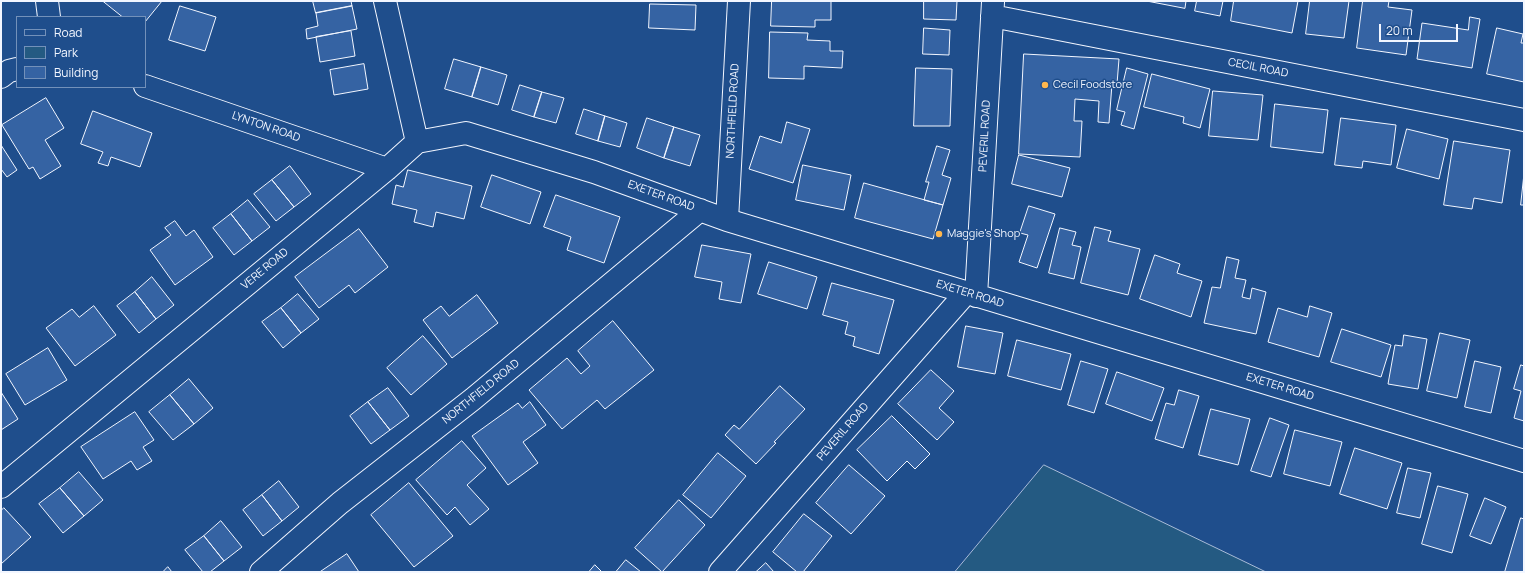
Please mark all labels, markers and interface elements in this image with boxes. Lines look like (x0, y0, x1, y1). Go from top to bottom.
legend (16, 16, 146, 88)
scale bar (1381, 16, 1460, 42)
text: 20 m (1386, 22, 1413, 39)
text: Road (54, 24, 82, 41)
text: Park (54, 44, 78, 61)
street label: CECIL ROAD (1227, 56, 1289, 80)
street label: NORTHFIELD ROAD (724, 63, 742, 159)
text: Building (54, 64, 98, 81)
place label: Cecil Foodstore (1053, 78, 1132, 92)
marker: Cecil Foodstore (1040, 80, 1050, 90)
street label: PEVERIL ROAD (977, 100, 993, 172)
street label: LYNTON ROAD (230, 109, 302, 145)
street label: EXETER ROAD (626, 178, 696, 214)
place label: Maggie's Shop (947, 227, 1020, 241)
marker: Maggie's Shop (934, 229, 944, 239)
street label: VERE ROAD (239, 246, 291, 292)
street label: EXETER ROAD (935, 277, 1005, 311)
street label: NORTHFIELD ROAD (440, 357, 522, 427)
street label: EXETER ROAD (1245, 370, 1315, 404)
street label: PEVERIL ROAD (814, 400, 872, 464)

